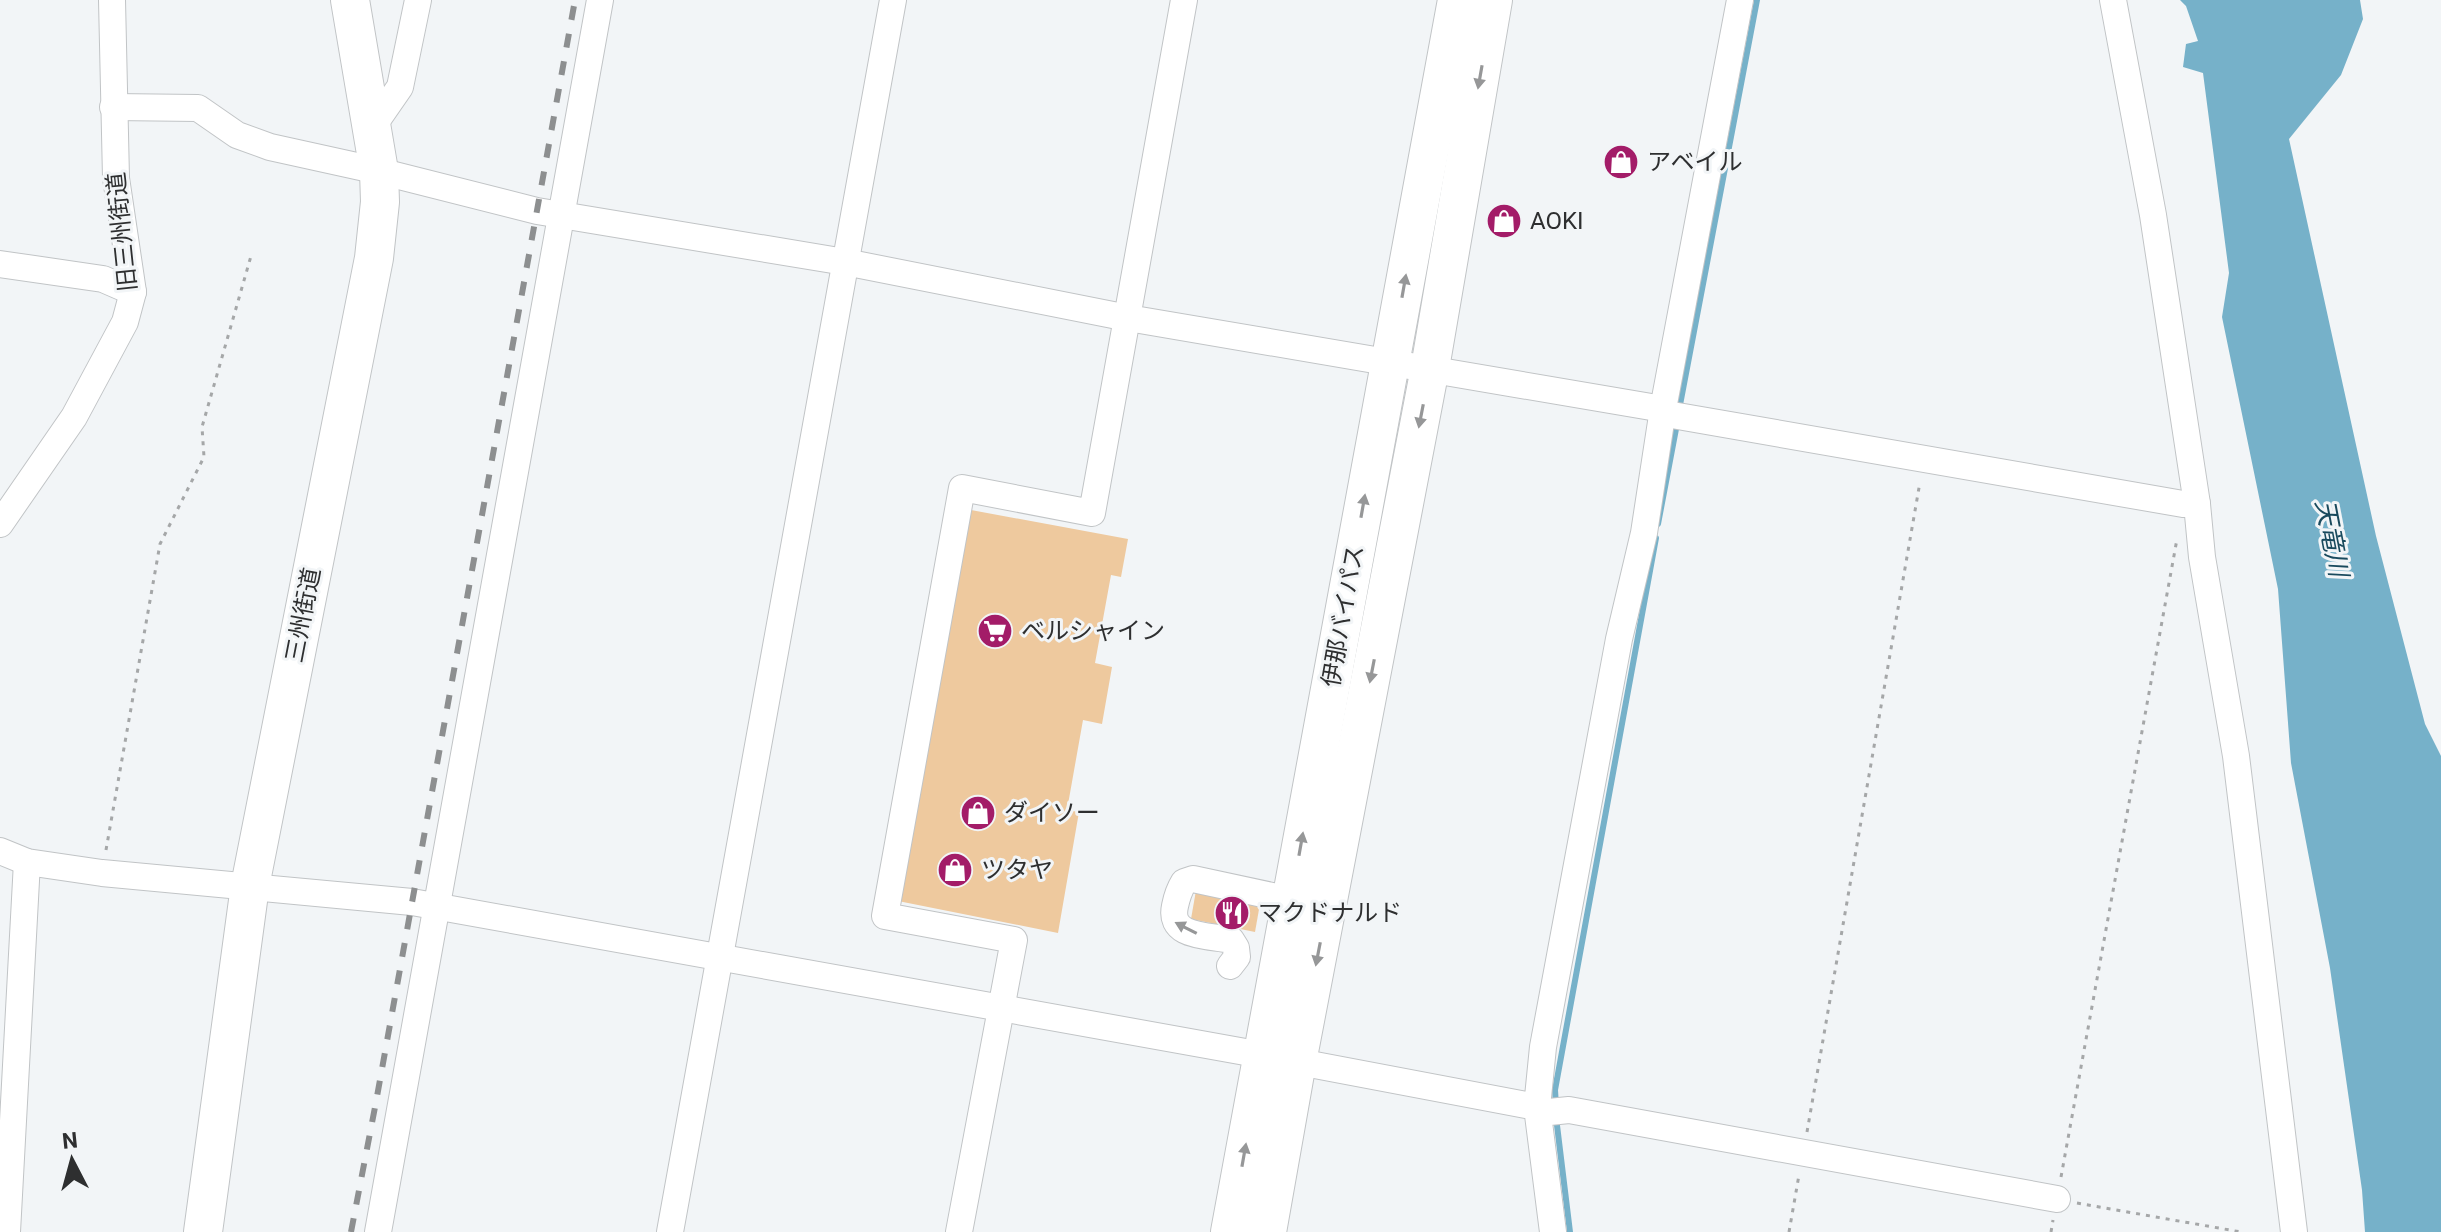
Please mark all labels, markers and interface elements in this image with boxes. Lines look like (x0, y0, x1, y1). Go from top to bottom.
one-way arrow (1473, 65, 1485, 90)
shop icon: アベイル (1602, 143, 1640, 181)
place label: アベイル (1647, 148, 1743, 176)
street label: 旧三州街道 (102, 171, 142, 293)
shop icon: AOKI (1485, 202, 1523, 240)
place label: AOKI (1530, 207, 1584, 235)
one-way arrow (1398, 273, 1410, 298)
one-way arrow (1414, 404, 1426, 429)
one-way arrow (1358, 493, 1370, 518)
water label: 天竜川 (2310, 497, 2355, 582)
street label: 伊那バイパス (1317, 543, 1369, 689)
street label: 三州街道 (280, 565, 326, 665)
supermarket icon: ベルシャイン (976, 612, 1014, 650)
place label: ベルシャイン (1021, 617, 1165, 645)
one-way arrow (1366, 659, 1378, 684)
shop icon: ダイソー (959, 794, 997, 832)
place label: ダイソー (1004, 799, 1100, 827)
one-way arrow (1295, 832, 1307, 857)
shop icon: ツタヤ (936, 851, 974, 889)
place label: ツタヤ (981, 856, 1053, 884)
restaurant icon: マクドナルド (1213, 894, 1251, 932)
place label: マクドナルド (1258, 899, 1402, 927)
one-way arrow (1174, 921, 1197, 935)
one-way arrow (1311, 942, 1324, 967)
north arrow (32, 1120, 112, 1200)
text: N (61, 1127, 79, 1154)
one-way arrow (1239, 1142, 1251, 1167)

